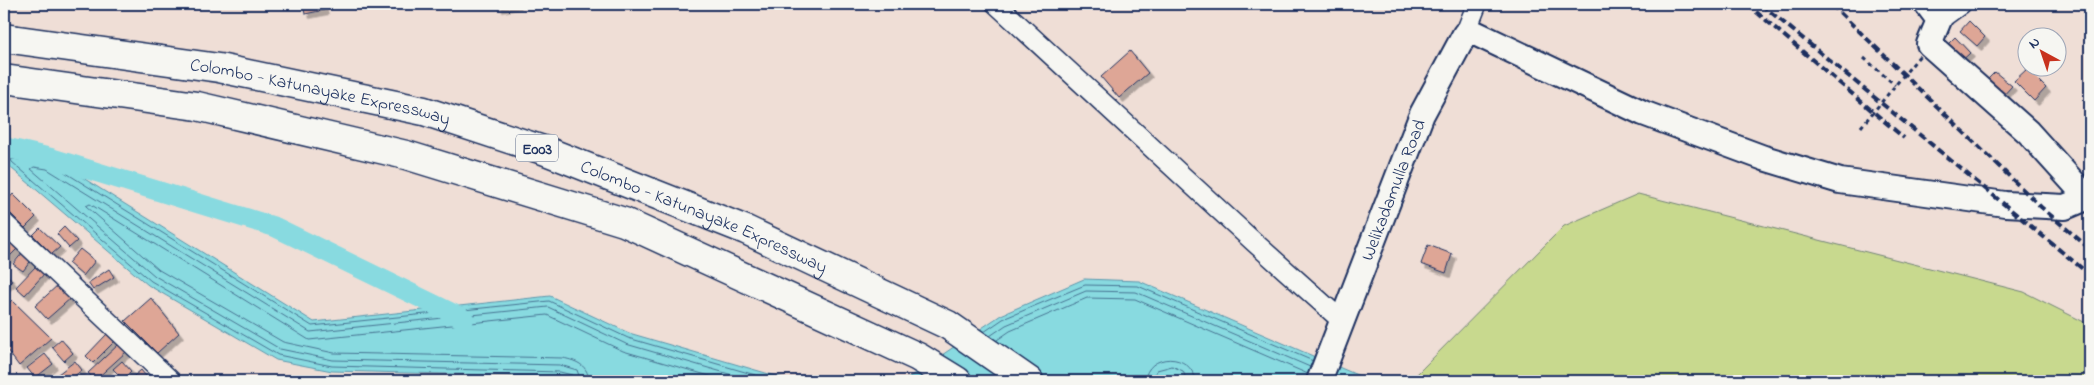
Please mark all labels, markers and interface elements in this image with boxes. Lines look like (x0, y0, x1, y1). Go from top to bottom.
north arrow (2016, 28, 2066, 78)
text: N (2024, 32, 2045, 54)
street label: Colombo - Katunayake Expressway (188, 53, 453, 134)
street label: Welikadamulla Road (1356, 116, 1434, 265)
road number: E003 (516, 134, 558, 162)
street label: Colombo - Katunayake Expressway (576, 155, 831, 281)

